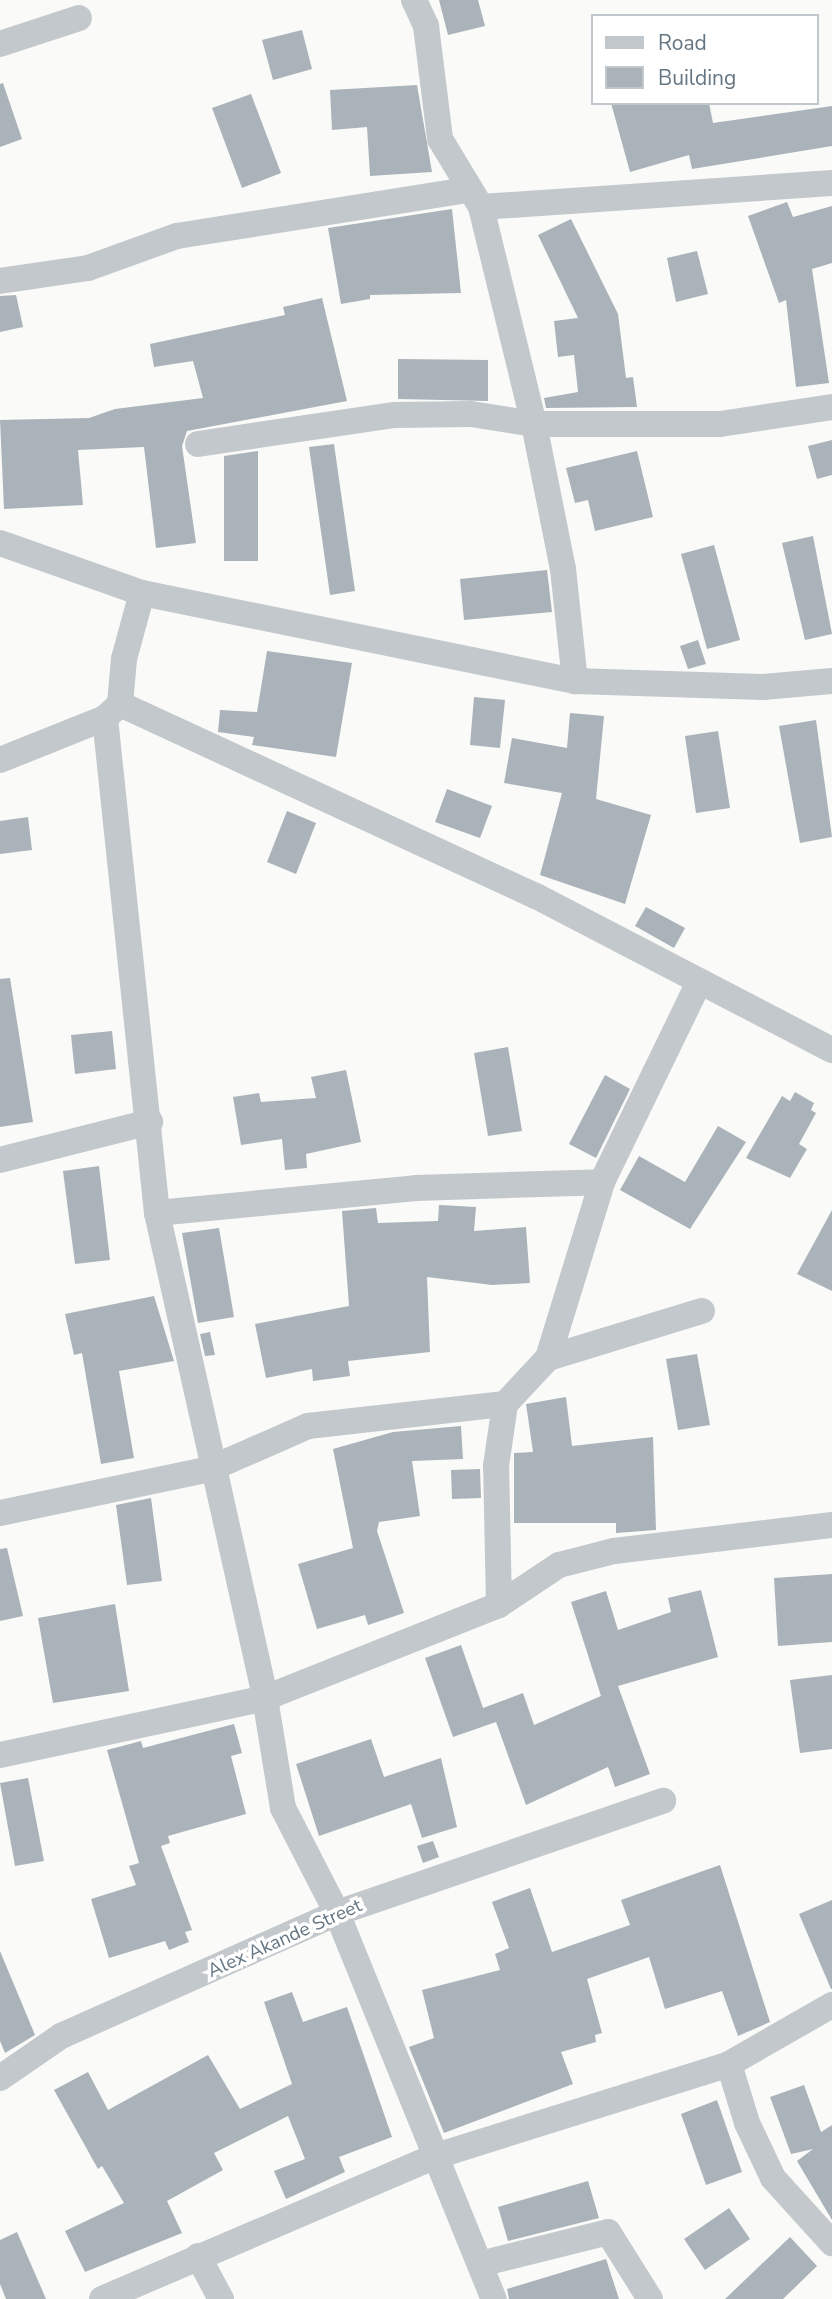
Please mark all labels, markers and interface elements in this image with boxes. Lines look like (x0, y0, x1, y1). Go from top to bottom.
legend (590, 14, 818, 105)
text: Road (658, 29, 707, 57)
text: Building (658, 64, 736, 92)
street label: Alex Akande Street (204, 1895, 366, 1983)

